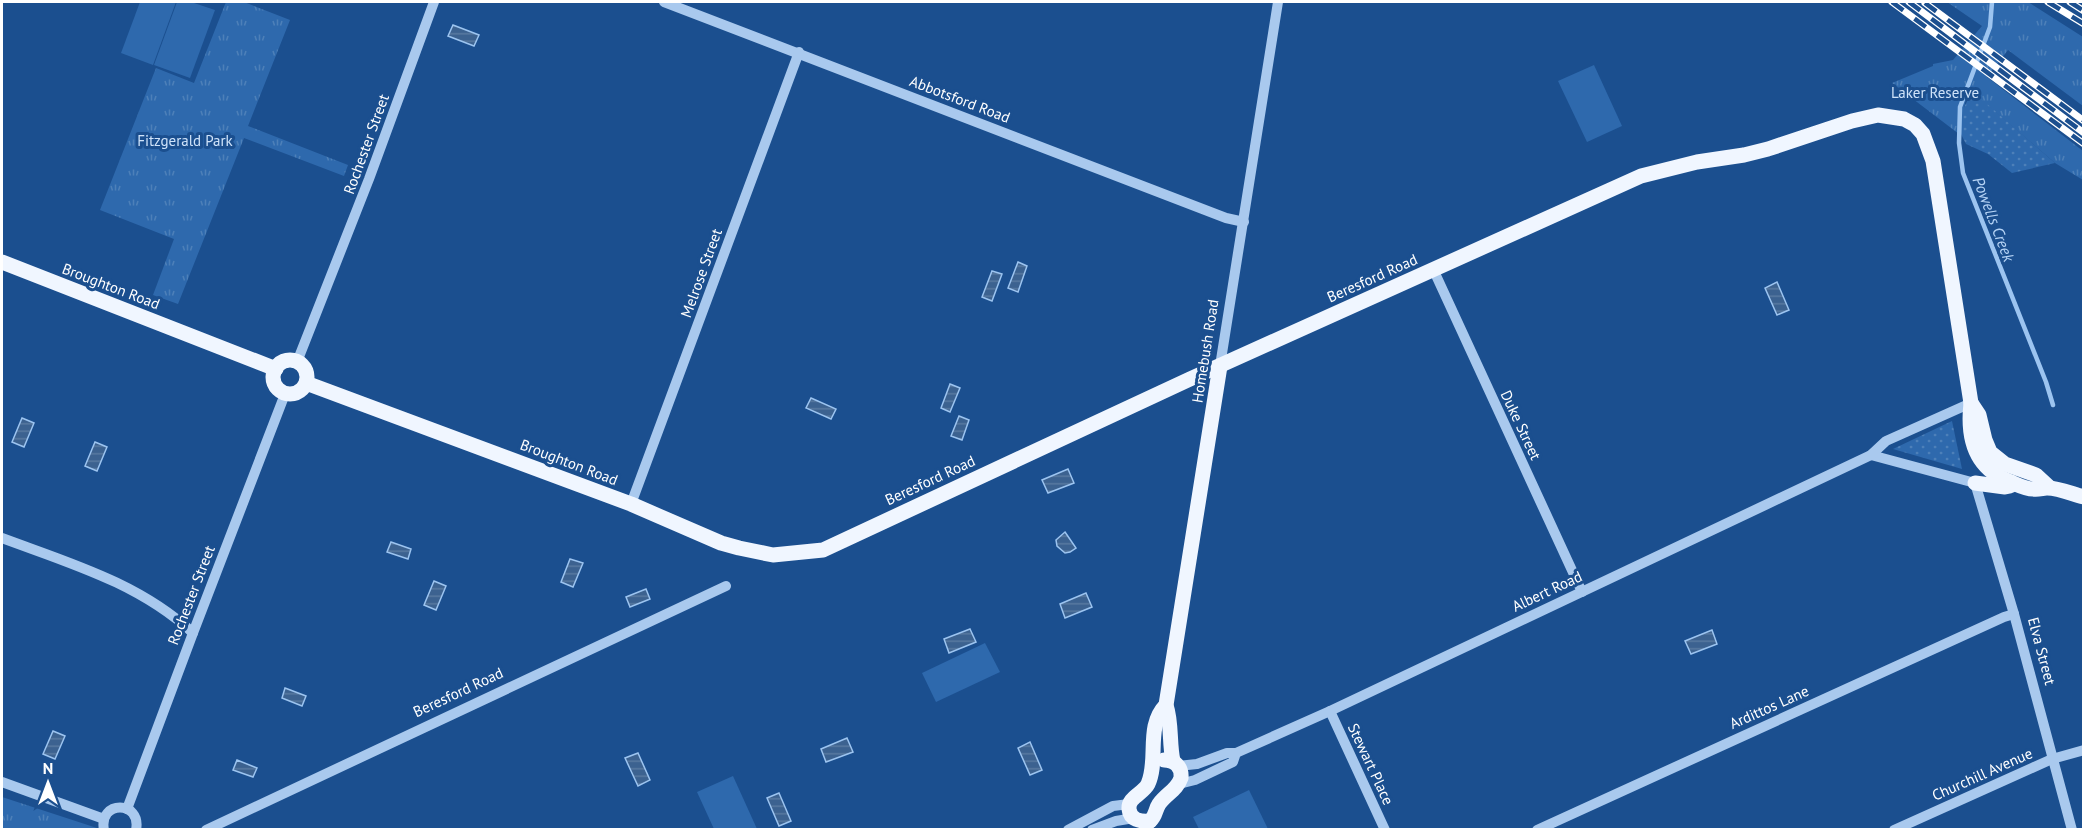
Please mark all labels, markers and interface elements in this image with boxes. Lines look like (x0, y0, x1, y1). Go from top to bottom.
street label: Abbotsford Road (907, 71, 1013, 127)
park label: Laker Reserve (1891, 83, 1979, 102)
street label: Rochester Street (339, 91, 393, 197)
park label: Fitzgerald Park (137, 131, 234, 150)
water label: Powells Creek (1969, 174, 2020, 265)
street label: Melrose Street (676, 226, 726, 320)
street label: Beresford Road (1324, 250, 1420, 306)
street label: Broughton Road (59, 259, 163, 313)
street label: Homebush Road (1187, 298, 1223, 404)
street label: Duke Street (1497, 387, 1545, 463)
street label: Broughton Road (517, 435, 621, 489)
street label: Beresford Road (882, 451, 978, 509)
street label: Rochester Street (163, 543, 219, 647)
street label: Albert Road (1509, 566, 1585, 616)
street label: Elva Street (2024, 615, 2060, 687)
street label: Beresford Road (410, 663, 506, 721)
street label: Ardittos Lane (1726, 681, 1812, 733)
street label: Stewart Place (1344, 720, 1398, 808)
street label: Churchill Avenue (1929, 743, 2035, 805)
north arrow (18, 753, 78, 813)
text: N (43, 758, 53, 778)

